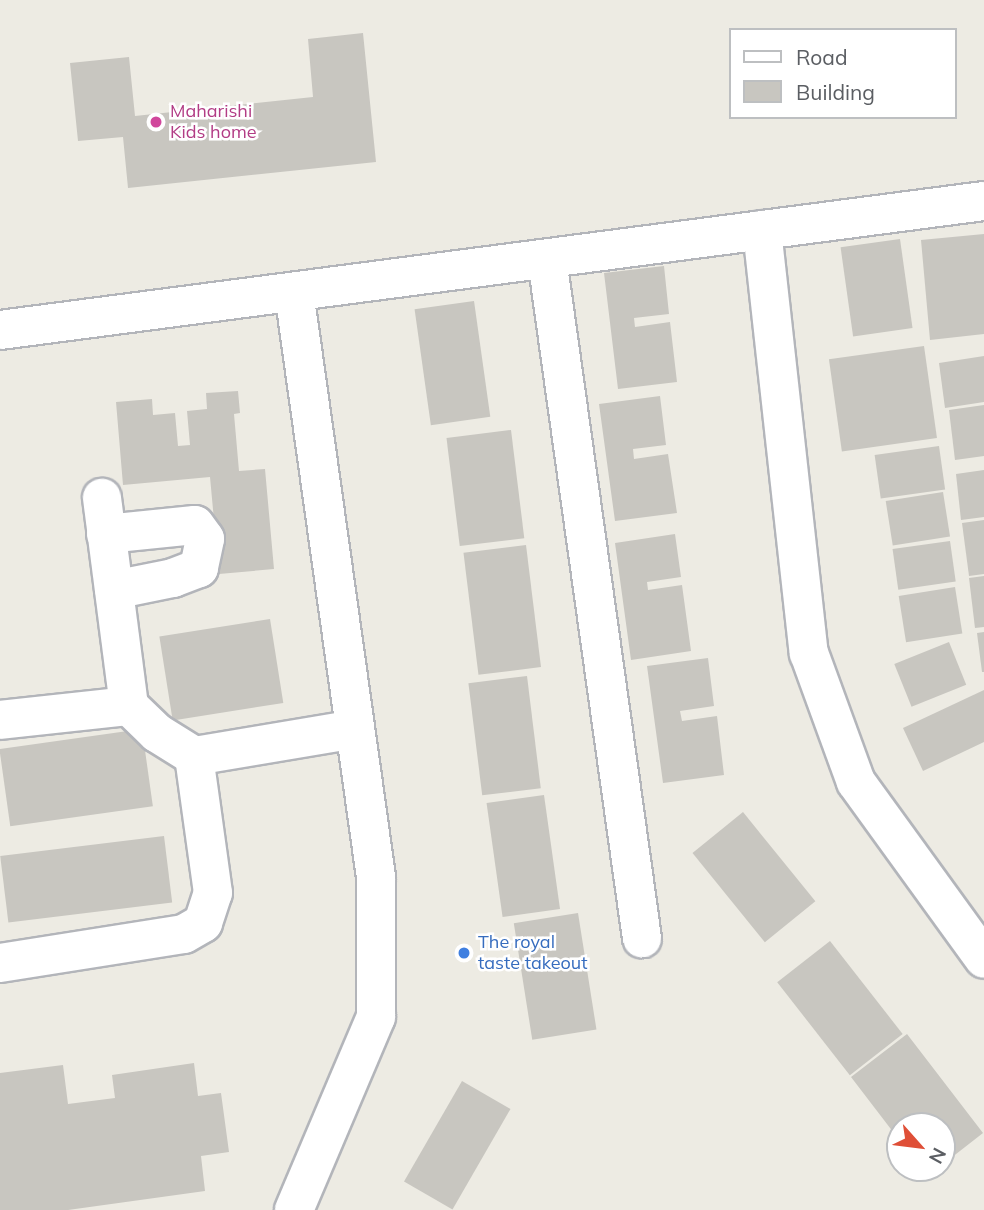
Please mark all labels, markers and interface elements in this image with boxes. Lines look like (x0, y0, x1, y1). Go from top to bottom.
legend (729, 28, 956, 119)
text: Road (796, 44, 847, 70)
text: Building (796, 79, 875, 105)
place label: Maharishi Kids home (170, 101, 257, 144)
marker: Maharishi Kids home (148, 114, 164, 130)
place label: The royal taste takeout (478, 932, 588, 974)
marker: The royal taste takeout (456, 945, 472, 961)
north arrow (886, 1112, 956, 1182)
text: N (924, 1144, 952, 1168)

